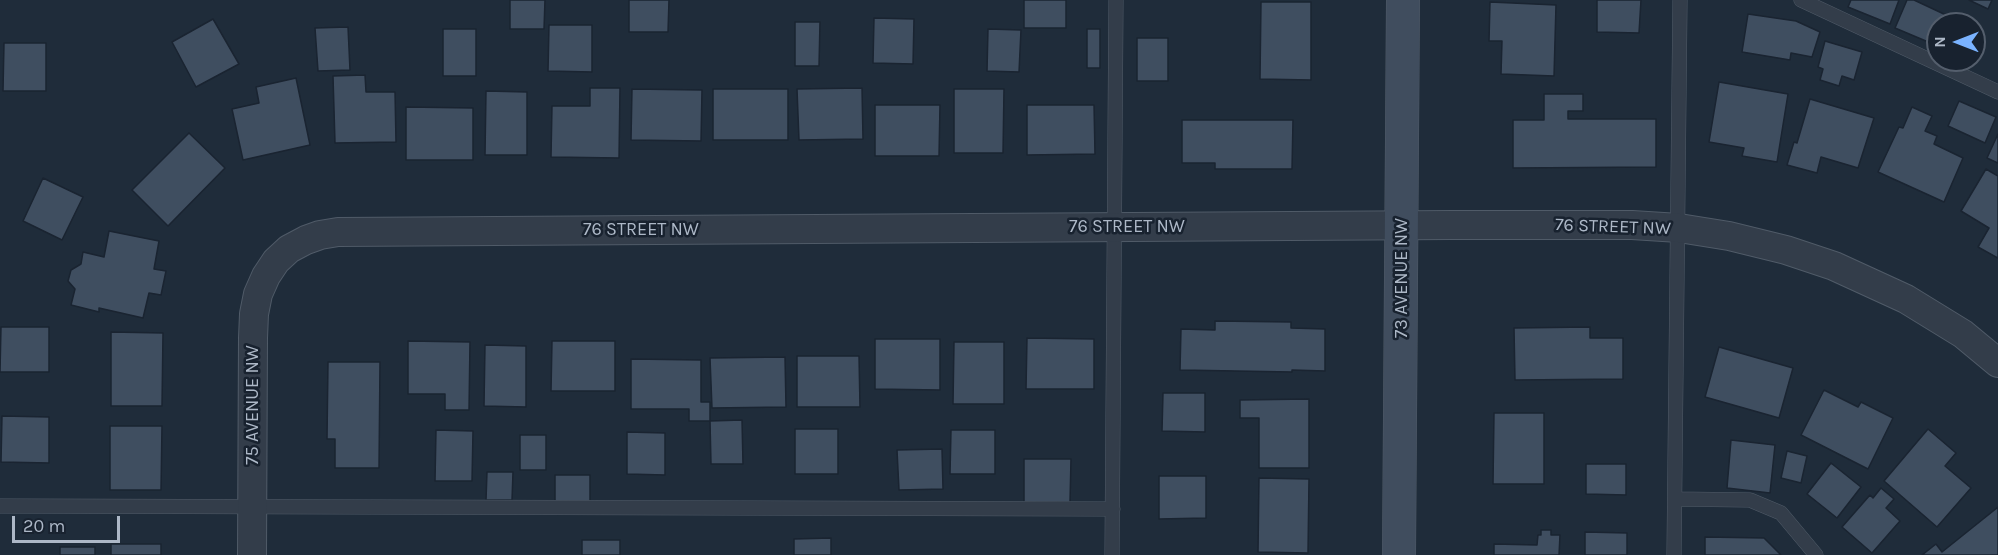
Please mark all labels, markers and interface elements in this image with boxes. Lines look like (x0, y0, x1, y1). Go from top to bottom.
north arrow (1926, 12, 1986, 72)
text: N (1930, 36, 1949, 48)
street label: 76 STREET NW (1555, 214, 1671, 240)
street label: 76 STREET NW (1069, 216, 1185, 238)
street label: 73 AVENUE NW (1391, 218, 1413, 338)
street label: 76 STREET NW (583, 219, 699, 241)
street label: 75 AVENUE NW (242, 345, 264, 465)
scale bar (15, 504, 123, 542)
text: 20 m (23, 515, 65, 537)

